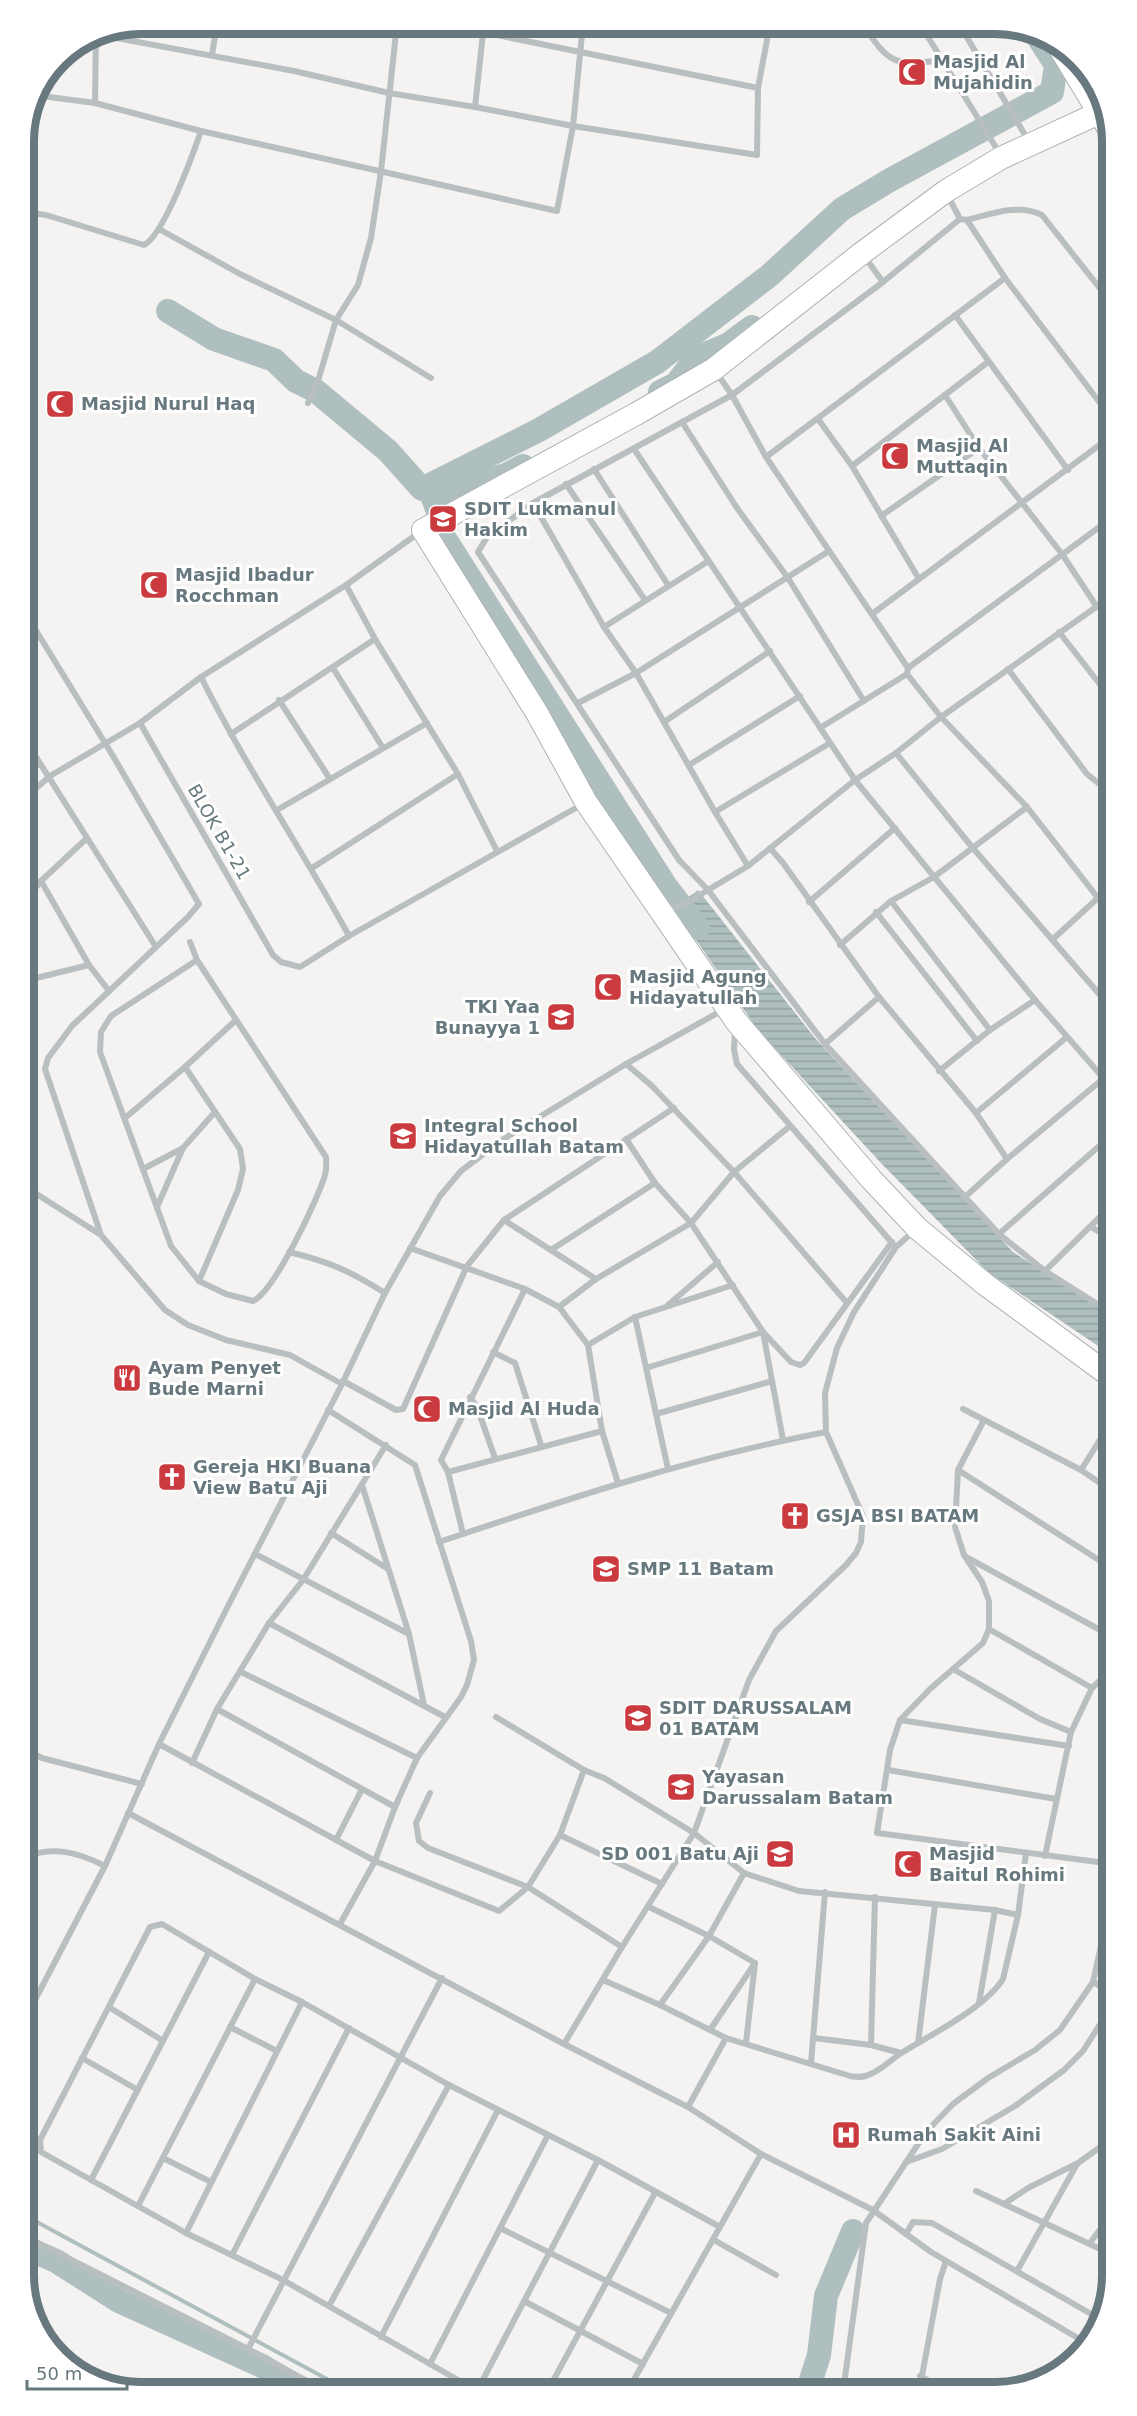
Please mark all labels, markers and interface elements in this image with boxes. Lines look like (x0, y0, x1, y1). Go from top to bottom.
place label: Masjid Al Mujahidin (933, 51, 1033, 93)
mosque icon: Masjid Al Mujahidin (896, 56, 928, 88)
mosque icon: Masjid Nurul Haq (44, 388, 76, 420)
place label: Masjid Nurul Haq (81, 393, 255, 414)
place label: Masjid Al Muttaqin (916, 435, 1008, 477)
mosque icon: Masjid Al Muttaqin (879, 440, 911, 472)
place label: SDIT Lukmanul Hakim (464, 498, 616, 540)
school or university icon: SDIT Lukmanul Hakim (427, 503, 459, 535)
place label: Masjid Ibadur Rocchman (175, 564, 314, 606)
mosque icon: Masjid Ibadur Rocchman (138, 569, 170, 601)
street label: BLOK B1-21 (184, 780, 255, 883)
place label: Masjid Agung Hidayatullah (629, 966, 767, 1008)
mosque icon: Masjid Agung Hidayatullah (592, 971, 624, 1003)
place label: TKI Yaa Bunayya 1 (435, 996, 540, 1038)
school or university icon: TKI Yaa Bunayya 1 (545, 1001, 577, 1033)
place label: Integral School Hidayatullah Batam (424, 1115, 624, 1157)
school or university icon: Integral School Hidayatullah Batam (387, 1120, 419, 1152)
place label: Ayam Penyet Bude Marni (148, 1357, 281, 1399)
restaurant icon: Ayam Penyet Bude Marni (111, 1362, 143, 1394)
mosque icon: Masjid Al Huda (411, 1393, 443, 1425)
place label: Masjid Al Huda (448, 1398, 600, 1419)
place label: Gereja HKI Buana View Batu Aji (193, 1456, 371, 1498)
church icon: Gereja HKI Buana View Batu Aji (156, 1461, 188, 1493)
church icon: GSJA BSI BATAM (779, 1500, 811, 1532)
place label: GSJA BSI BATAM (816, 1505, 979, 1526)
school or university icon: SMP 11 Batam (590, 1553, 622, 1585)
place label: SMP 11 Batam (627, 1558, 774, 1579)
place label: SDIT DARUSSALAM 01 BATAM (659, 1697, 852, 1739)
school or university icon: SDIT DARUSSALAM 01 BATAM (622, 1702, 654, 1734)
place label: Yayasan Darussalam Batam (701, 1766, 893, 1808)
school or university icon: Yayasan Darussalam Batam (665, 1771, 697, 1803)
school or university icon: SD 001 Batu Aji (764, 1838, 796, 1870)
place label: SD 001 Batu Aji (601, 1843, 759, 1864)
place label: Masjid Baitul Rohimi (929, 1843, 1065, 1885)
mosque icon: Masjid Baitul Rohimi (892, 1848, 924, 1880)
hospital icon: Rumah Sakit Aini (830, 2119, 862, 2151)
place label: Rumah Sakit Aini (867, 2124, 1041, 2145)
scale bar (27, 2353, 128, 2391)
text: 50 m (36, 2363, 82, 2384)

